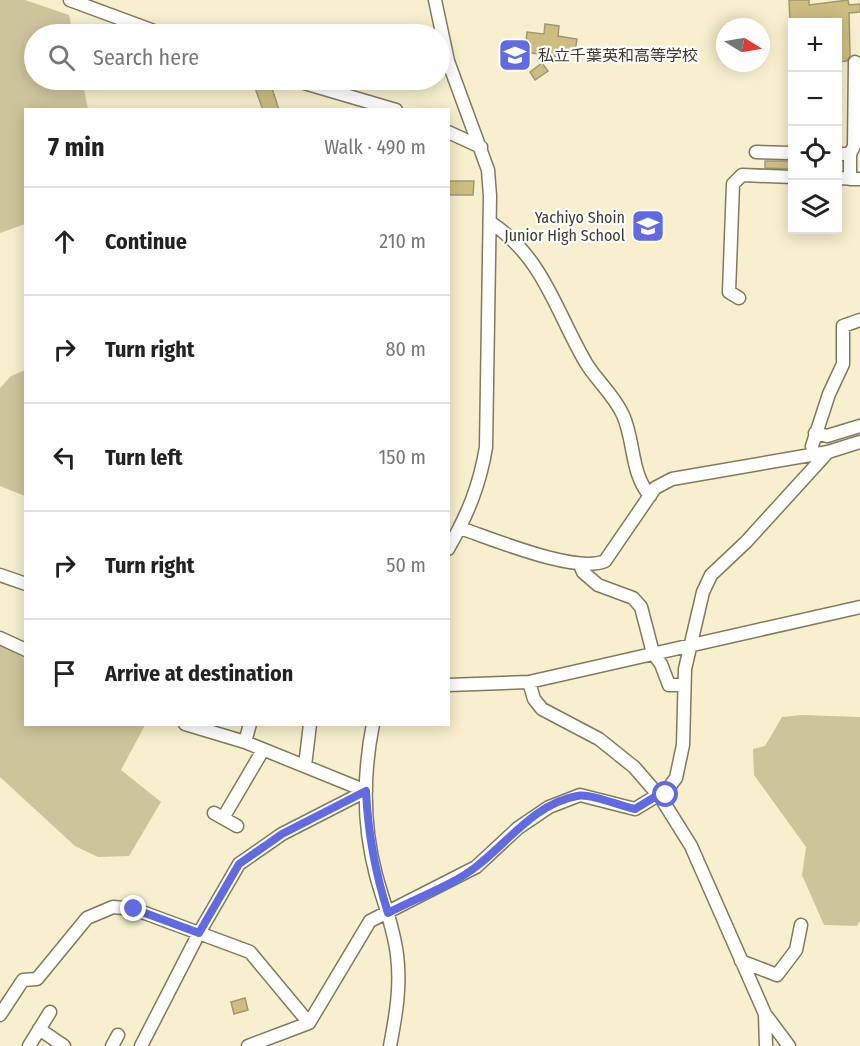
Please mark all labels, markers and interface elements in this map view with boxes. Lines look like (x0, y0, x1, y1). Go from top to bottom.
north arrow (716, 18, 770, 72)
map controls (788, 18, 842, 234)
button: + (788, 18, 842, 72)
search box (24, 24, 450, 90)
school or university icon: 私立千葉英和高等学校 (497, 37, 533, 73)
icon: search (45, 41, 78, 74)
text: Search here (93, 44, 199, 71)
place label: 私立千葉英和高等学校 (538, 46, 698, 65)
button: − (788, 72, 842, 126)
button: locate (788, 126, 842, 180)
text: 7 min (48, 132, 105, 163)
text: Walk · 490 m (324, 135, 426, 159)
button: layers (788, 180, 842, 234)
place label: Yachiyo Shoin Junior High School (504, 208, 625, 245)
school or university icon: Yachiyo Shoin Junior High School (630, 208, 666, 244)
icon: ahead (48, 225, 81, 258)
text: Continue (105, 228, 187, 255)
text: 210 m (379, 229, 426, 253)
icon: right (48, 333, 81, 366)
text: Turn right (105, 336, 194, 363)
text: 80 m (386, 337, 426, 361)
icon: left (48, 441, 81, 474)
text: Turn left (105, 444, 183, 471)
text: 150 m (379, 445, 426, 469)
icon: right (48, 549, 81, 582)
text: Turn right (105, 552, 194, 579)
text: 50 m (386, 553, 426, 577)
icon: arrive (48, 657, 81, 690)
text: Arrive at destination (105, 660, 293, 687)
route start (652, 781, 678, 807)
route end (120, 895, 146, 921)

